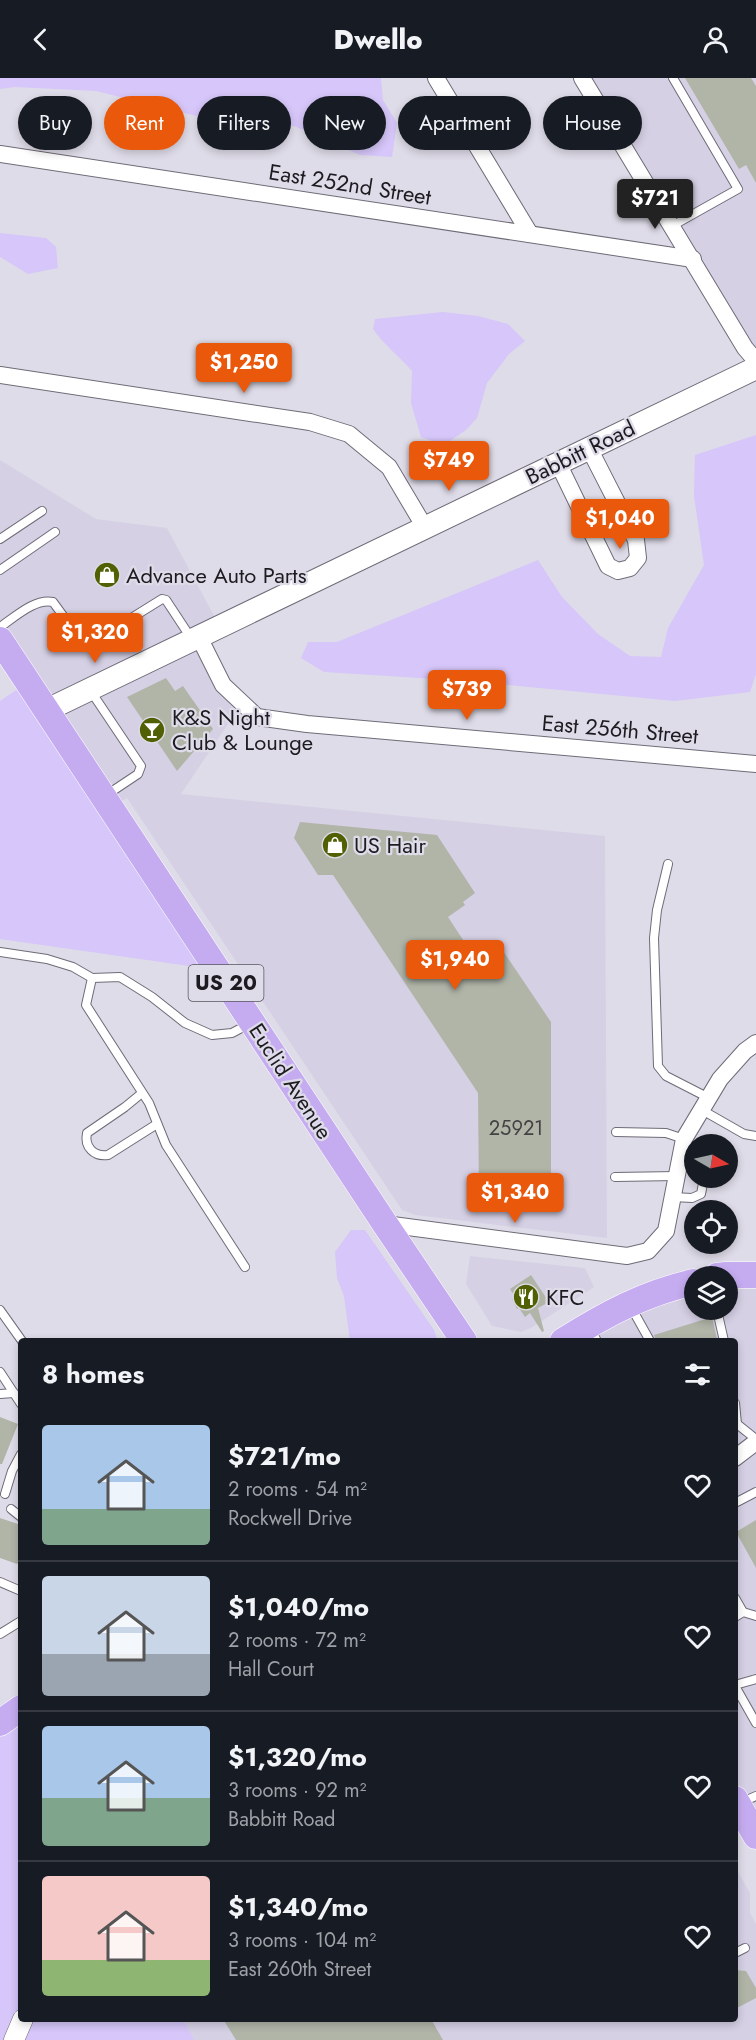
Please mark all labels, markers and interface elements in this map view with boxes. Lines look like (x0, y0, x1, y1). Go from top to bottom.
text: Dwello (334, 20, 422, 59)
icon: back (24, 23, 57, 56)
icon: person (699, 23, 732, 56)
chip: Buy (18, 96, 92, 150)
chip: Rent (104, 96, 185, 150)
chip: Filters (197, 96, 291, 150)
chip: New (303, 96, 386, 150)
chip: Apartment (398, 96, 531, 150)
chip: House (543, 96, 642, 150)
street label: East 252nd Street (266, 155, 434, 213)
pin: $721 (619, 179, 691, 230)
text: $721 (631, 184, 679, 213)
pin: $1,250 (195, 343, 293, 394)
text: $1,250 (210, 348, 278, 377)
street label: Babbitt Road (520, 412, 640, 492)
pin: $749 (413, 441, 485, 492)
text: $749 (423, 446, 475, 475)
pin: $1,040 (571, 499, 669, 550)
text: $1,040 (585, 504, 655, 533)
place label: Advance Auto Parts (126, 559, 307, 591)
shop icon: Advance Auto Parts (92, 560, 122, 590)
pin: $1,320 (46, 613, 144, 664)
text: $1,320 (61, 618, 129, 647)
pin: $739 (431, 670, 503, 721)
text: $739 (442, 675, 492, 704)
place label: K&S Night Club & Lounge (172, 701, 313, 758)
street label: East 256th Street (540, 706, 700, 752)
bar icon: K&S Night Club & Lounge (137, 715, 167, 745)
place label: US Hair (354, 829, 426, 861)
shop icon: US Hair (320, 830, 350, 860)
pin: $1,940 (406, 940, 504, 991)
text: $1,940 (420, 945, 490, 974)
road number: US 20 (188, 965, 264, 1001)
street label: Euclid Avenue (241, 1017, 341, 1145)
house number: 25921 (489, 1114, 543, 1143)
north arrow (684, 1134, 738, 1188)
map controls (684, 1134, 738, 1320)
pin: $1,340 (466, 1173, 564, 1224)
text: $1,340 (481, 1178, 549, 1207)
button: locate (684, 1200, 738, 1254)
button: layers (684, 1266, 738, 1320)
place label: KFC (546, 1281, 585, 1313)
restaurant icon: KFC (511, 1282, 541, 1312)
text: 8 homes (42, 1355, 144, 1393)
icon: filters (681, 1358, 714, 1391)
text: $721/mo (228, 1437, 341, 1475)
icon: home (90, 1449, 162, 1521)
icon: heart (681, 1469, 714, 1502)
text: 2 rooms · 54 m² (228, 1475, 367, 1504)
text: Rockwell Drive (228, 1504, 352, 1533)
text: $1,040/mo (228, 1588, 369, 1626)
icon: home (90, 1600, 162, 1672)
icon: heart (681, 1620, 714, 1653)
text: 2 rooms · 72 m² (228, 1626, 366, 1655)
text: Hall Court (228, 1655, 314, 1684)
text: $1,320/mo (228, 1738, 367, 1776)
icon: home (90, 1750, 162, 1822)
icon: heart (681, 1770, 714, 1803)
text: 3 rooms · 92 m² (228, 1776, 366, 1805)
text: Babbitt Road (228, 1805, 336, 1834)
text: $1,340/mo (228, 1888, 368, 1926)
icon: home (90, 1900, 162, 1972)
icon: heart (681, 1920, 714, 1953)
text: 3 rooms · 104 m² (228, 1926, 376, 1955)
text: East 260th Street (228, 1955, 371, 1984)

